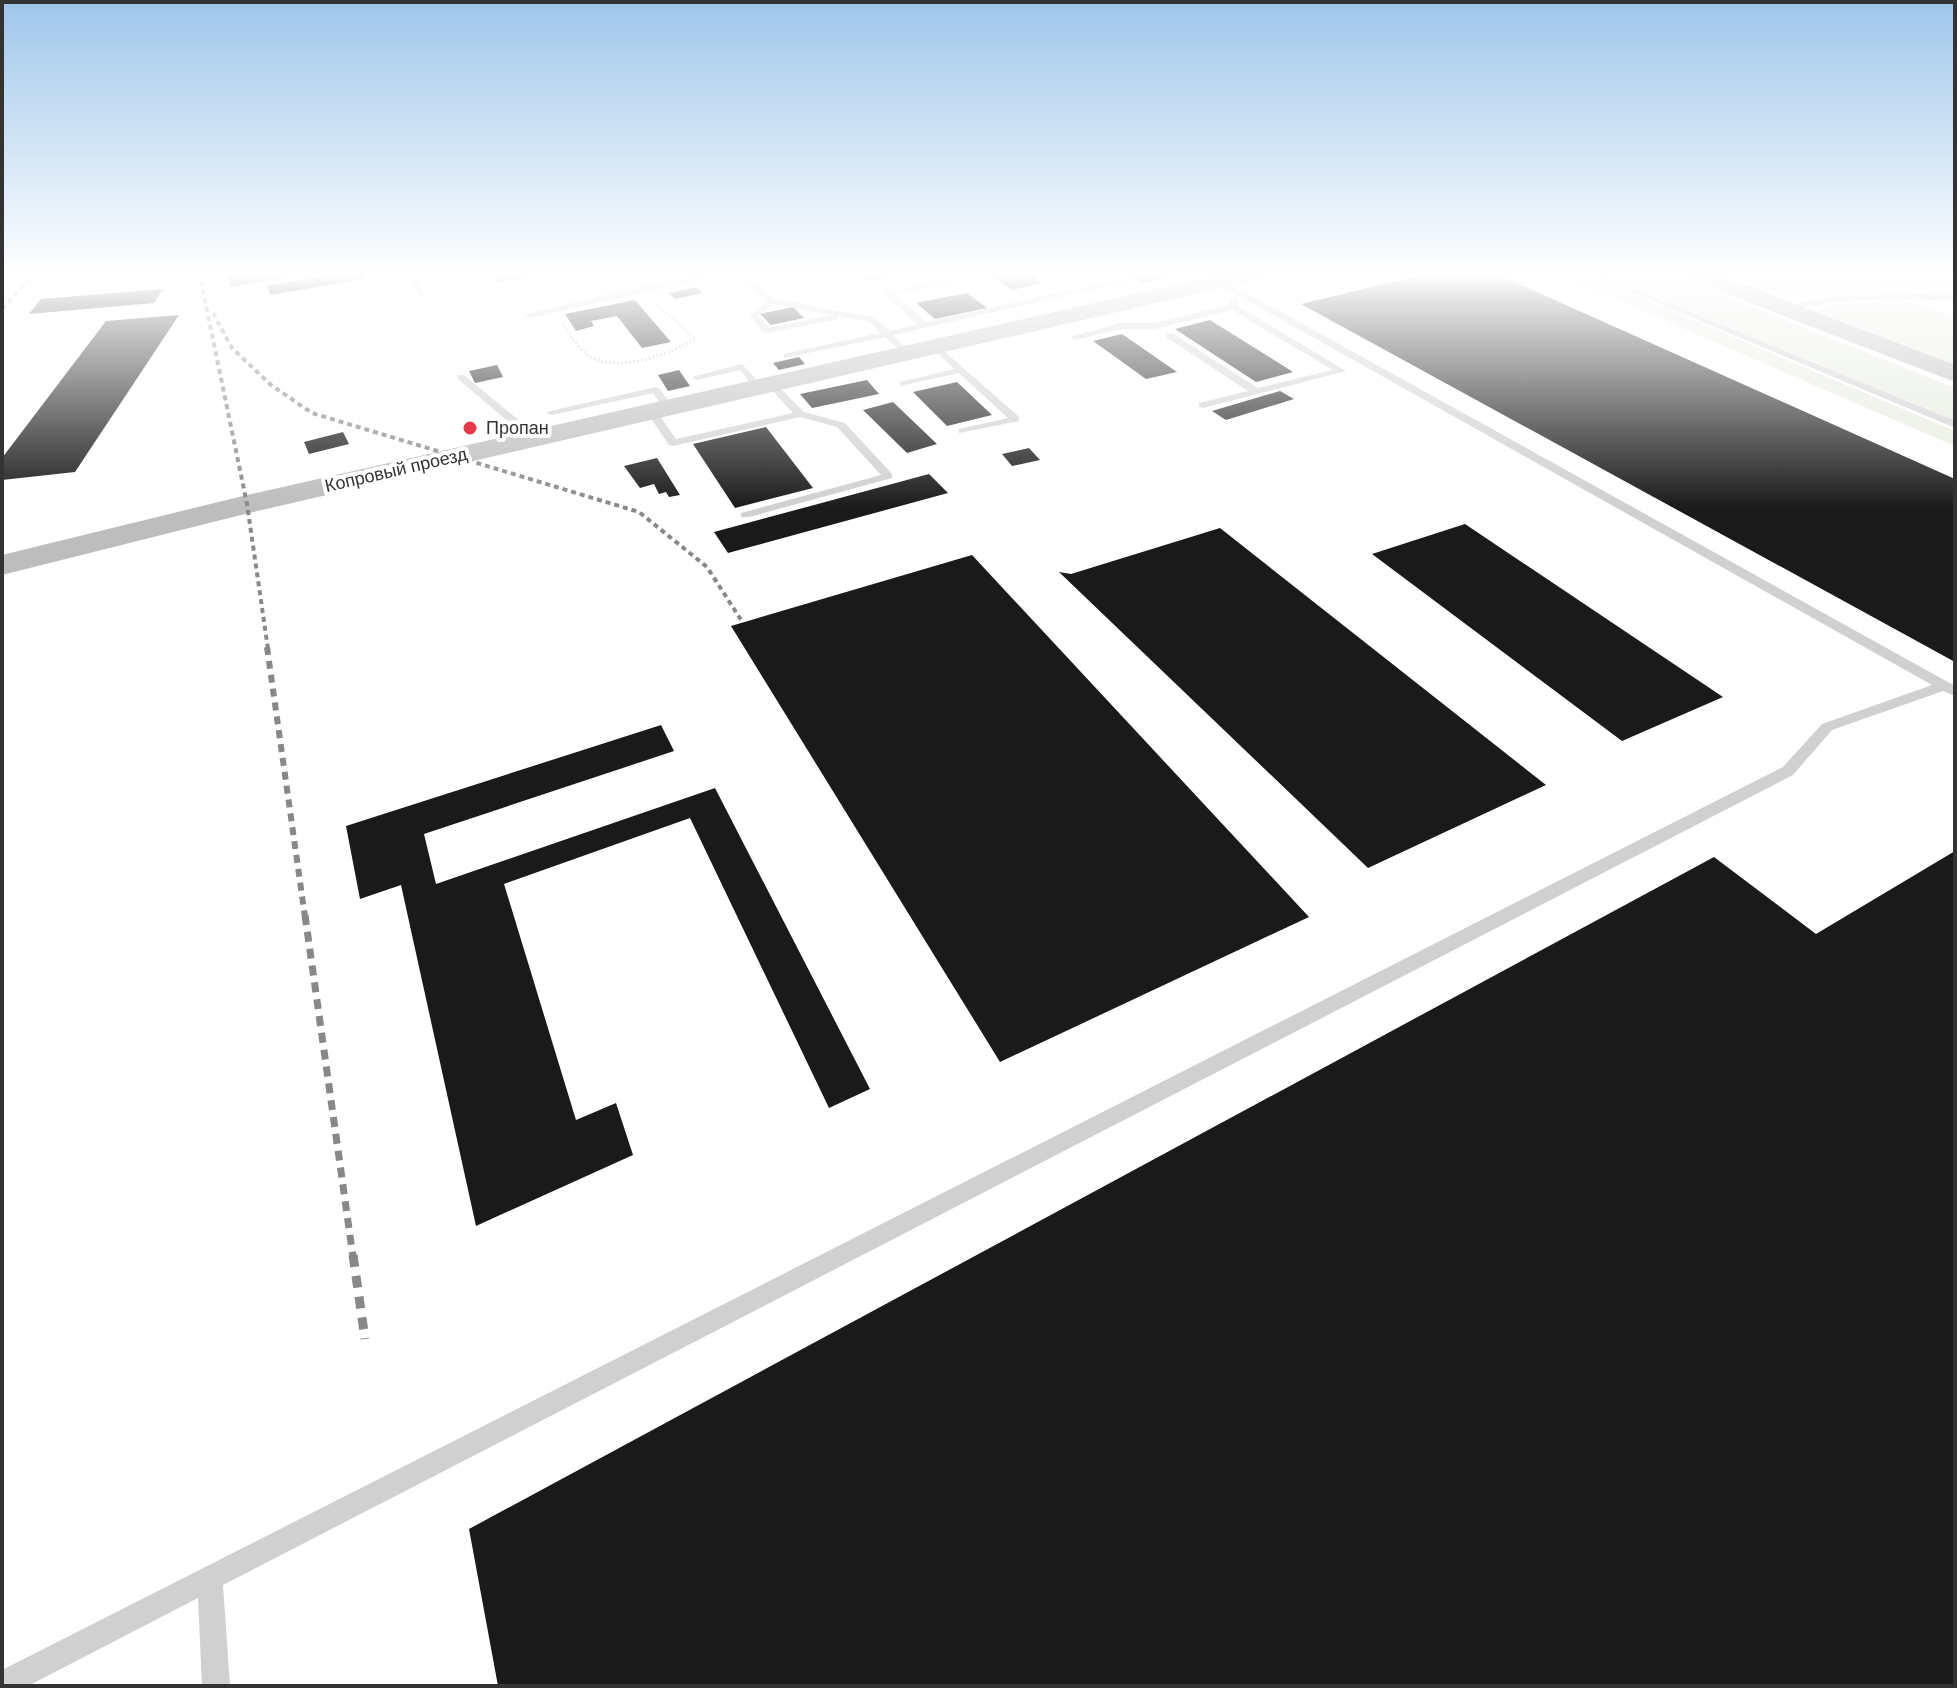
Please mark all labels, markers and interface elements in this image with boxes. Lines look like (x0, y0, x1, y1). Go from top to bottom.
place label: Пропан (486, 416, 549, 440)
marker: Пропан (461, 419, 479, 437)
street label: Копровый проезд (322, 442, 470, 498)

